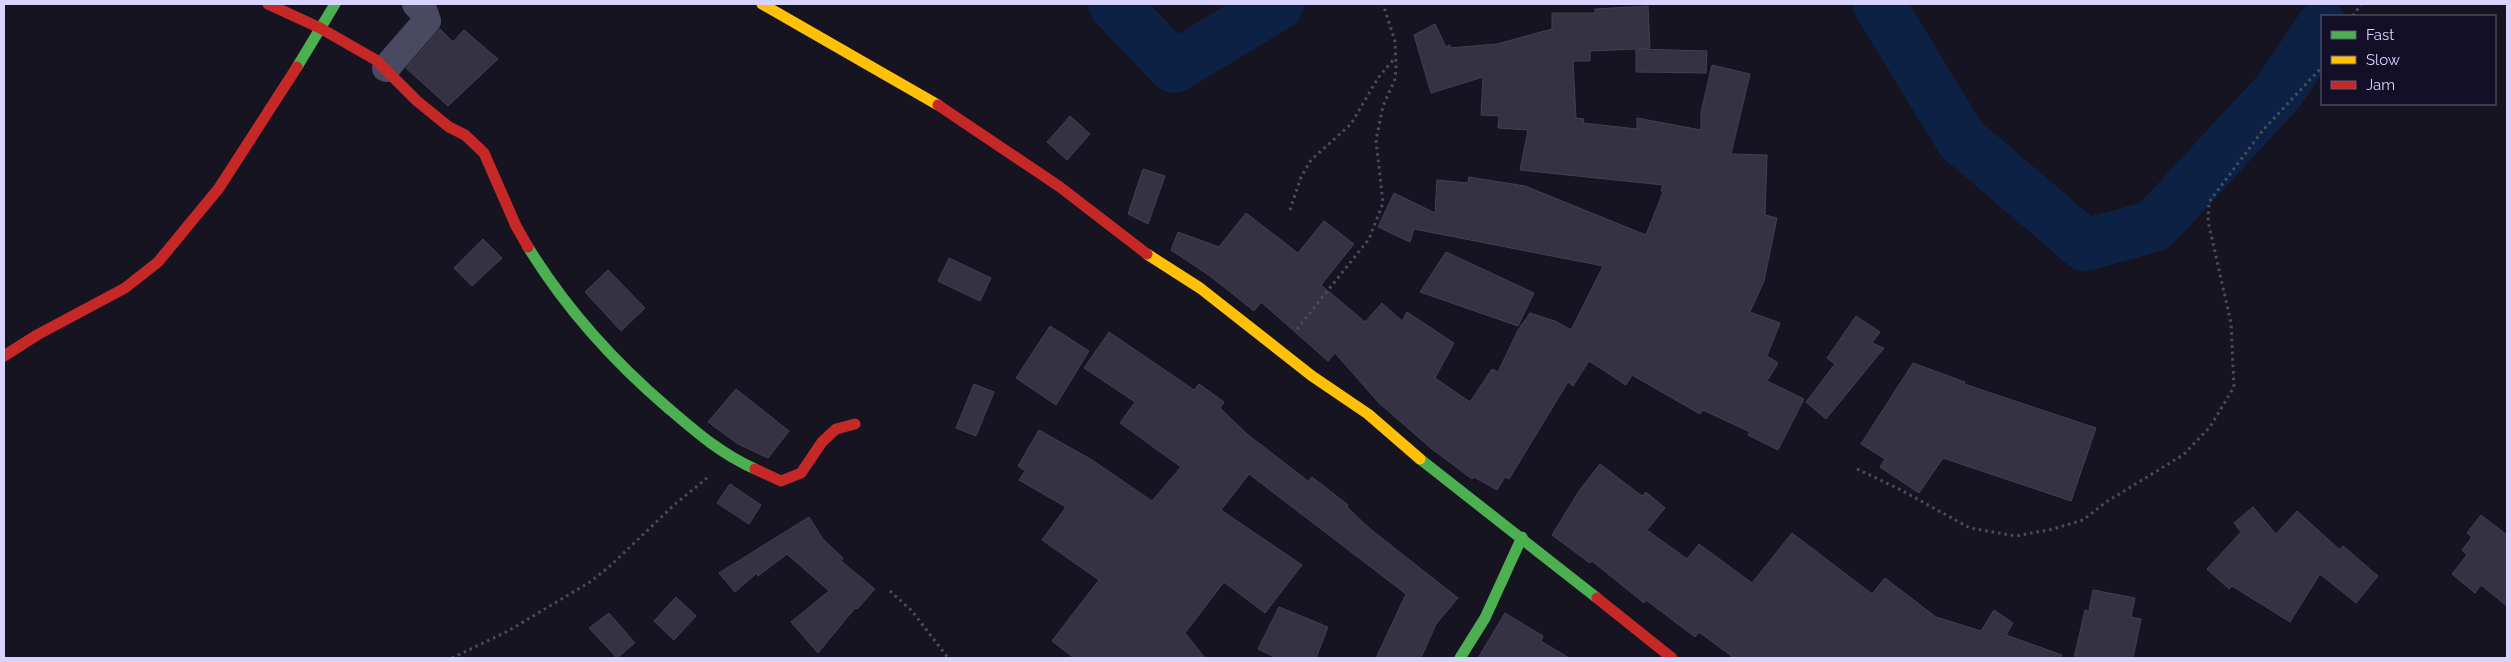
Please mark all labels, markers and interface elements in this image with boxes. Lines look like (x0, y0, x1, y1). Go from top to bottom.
legend (2321, 15, 2496, 105)
text: Fast (2366, 26, 2394, 44)
text: Slow (2366, 51, 2400, 69)
text: Jam (2366, 76, 2395, 94)

